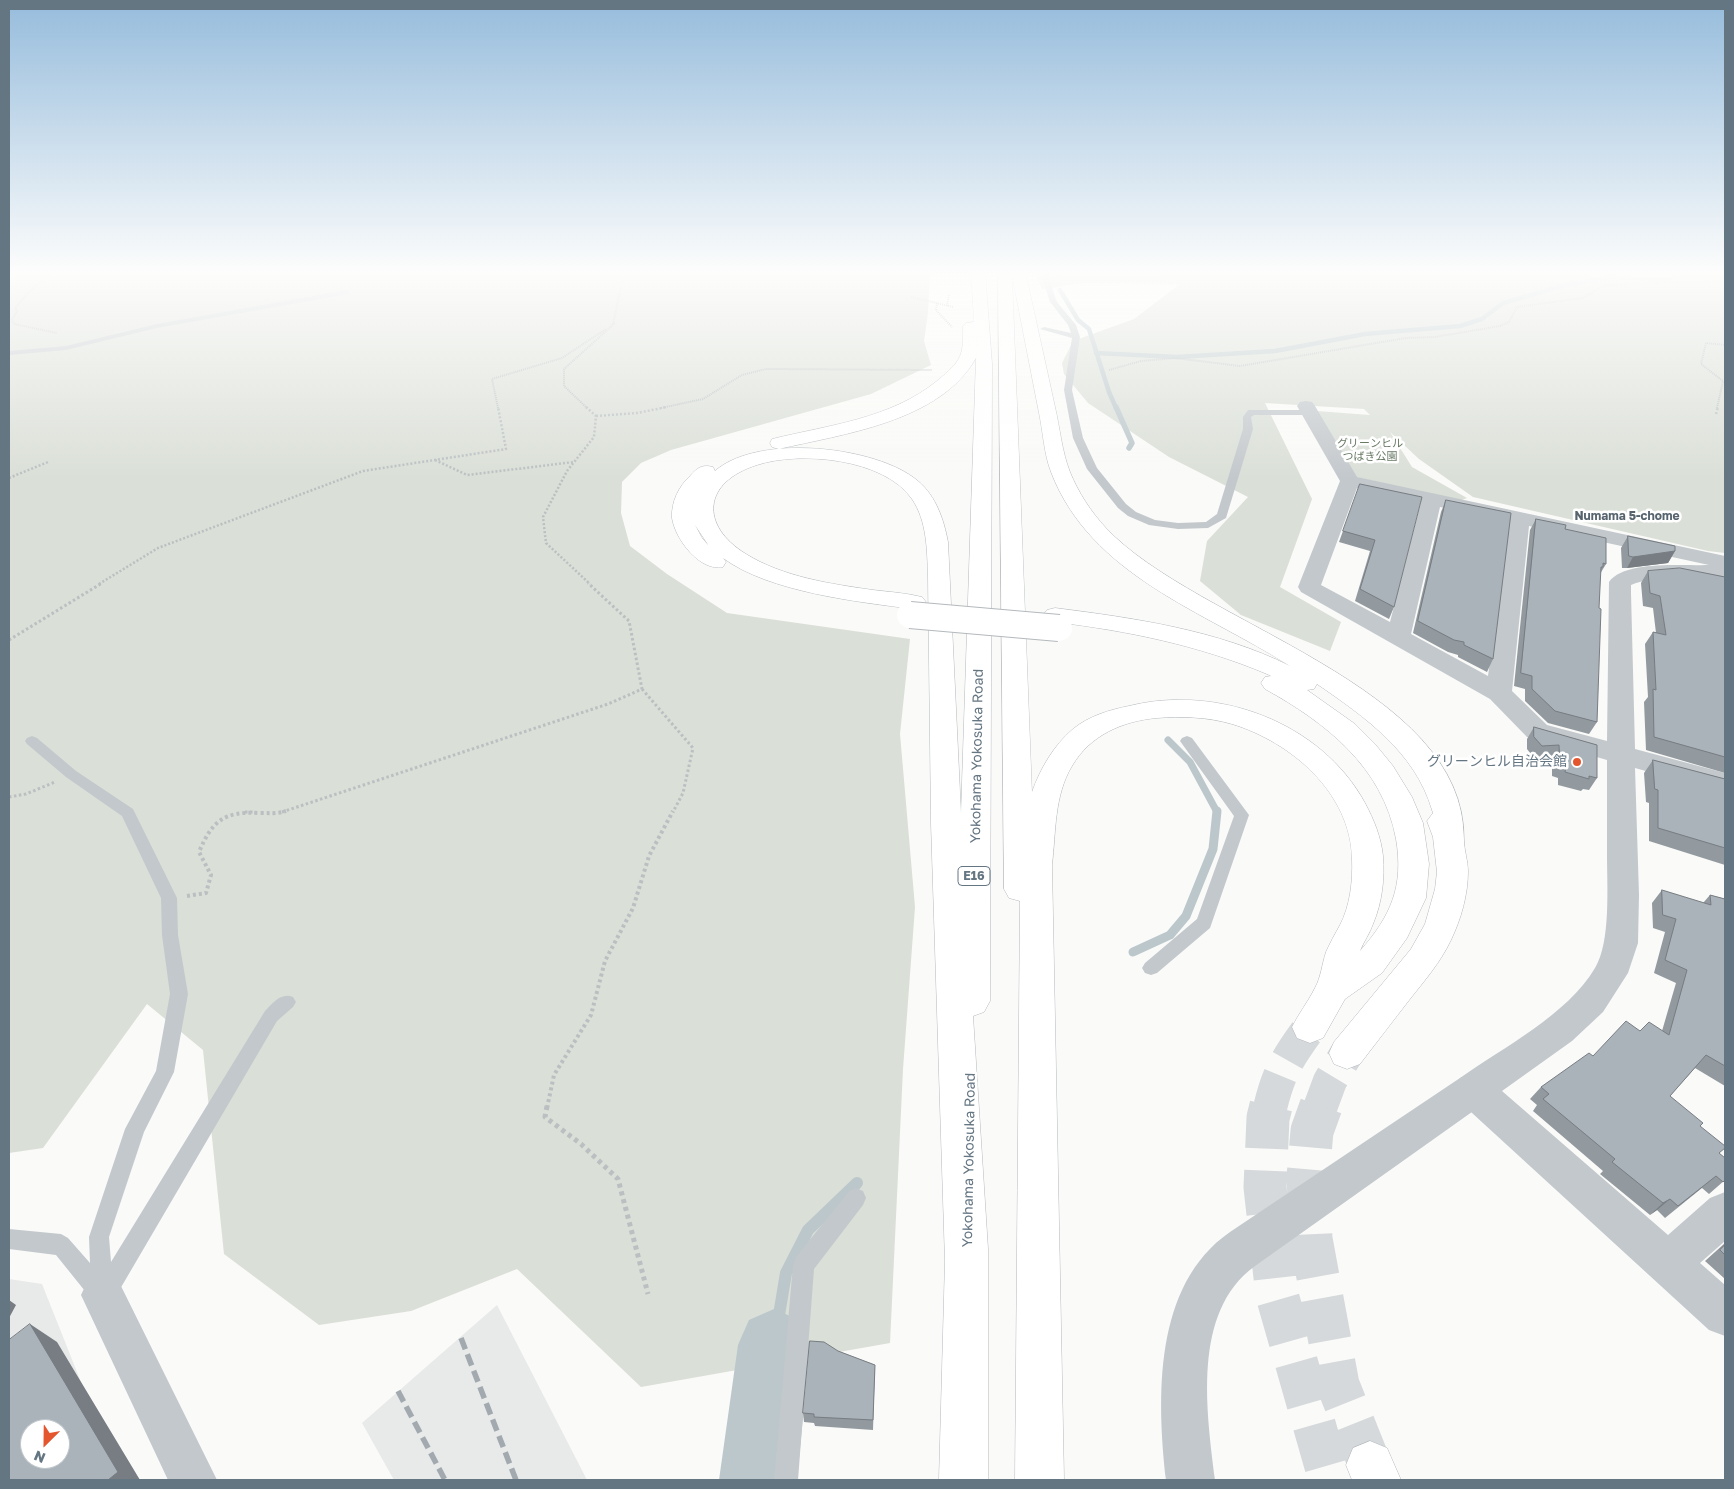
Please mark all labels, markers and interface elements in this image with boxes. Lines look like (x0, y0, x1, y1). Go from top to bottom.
park label: グリーンヒル つばき公園 (1337, 437, 1403, 463)
district label: Numama 5-chome (1575, 509, 1679, 523)
street label: Yokohama Yokosuka Road (967, 669, 987, 843)
place label: グリーンヒル自治会館 (1427, 754, 1567, 770)
marker: グリーンヒル自治会館 (1571, 756, 1583, 768)
road number: E16 (958, 866, 990, 886)
street label: Yokohama Yokosuka Road (959, 1073, 979, 1247)
north arrow (20, 1419, 70, 1469)
text: N (31, 1447, 48, 1467)

